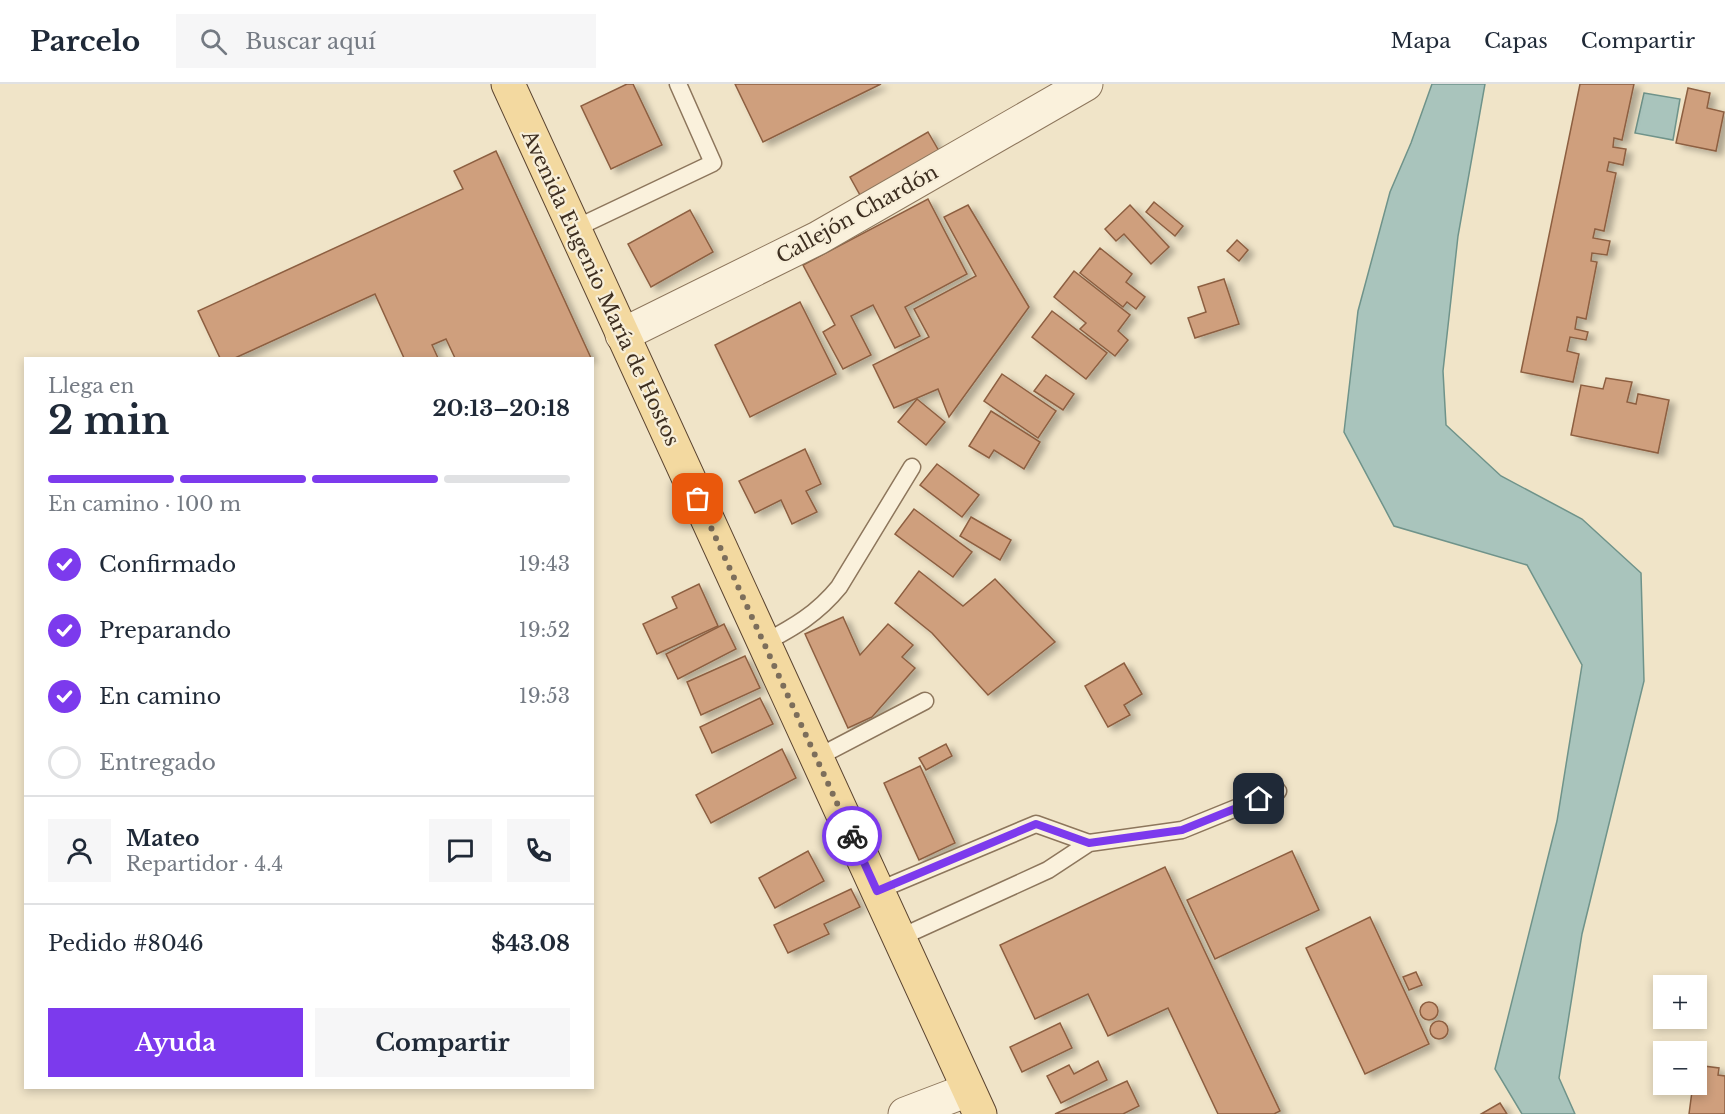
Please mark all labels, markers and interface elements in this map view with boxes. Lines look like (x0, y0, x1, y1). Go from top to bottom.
search box (176, 14, 596, 68)
text: Parcelo (30, 24, 140, 59)
icon: search (197, 25, 230, 58)
text: Buscar aquí (245, 28, 376, 55)
text: Mapa (1391, 28, 1451, 54)
text: Capas (1484, 28, 1548, 54)
text: Compartir (1581, 28, 1695, 54)
street label: Avenida Eugenio María de Hostos (517, 126, 685, 450)
street label: Callejón Chardón (772, 160, 942, 268)
text: Llega en (48, 374, 134, 398)
text: 20:13–20:18 (432, 395, 570, 422)
text: 2 min (48, 396, 169, 445)
pin (672, 473, 723, 524)
icon: bag (681, 482, 714, 515)
text: En camino · 100 m (48, 492, 241, 516)
icon: check (48, 548, 81, 581)
text: Confirmado (99, 551, 236, 578)
text: 19:43 (519, 552, 570, 576)
icon: check (48, 614, 81, 647)
text: Preparando (99, 617, 231, 644)
text: 19:52 (519, 618, 570, 642)
icon: check (48, 680, 81, 713)
text: En camino (99, 683, 221, 710)
text: 19:53 (519, 684, 570, 708)
text: Entregado (99, 749, 216, 776)
pin (1233, 773, 1284, 824)
icon: home (1242, 782, 1275, 815)
courier (822, 806, 882, 866)
button: person (48, 819, 111, 882)
button: chat (429, 819, 492, 882)
button: phone (507, 819, 570, 882)
icon: bike (836, 820, 869, 853)
text: Mateo (126, 825, 200, 852)
text: Repartidor · 4.4 (126, 852, 283, 876)
text: Pedido #8046 (48, 930, 204, 957)
text: $43.08 (491, 930, 570, 957)
map controls (1653, 975, 1707, 1095)
button: + (1653, 975, 1707, 1029)
button: Ayuda (48, 1008, 303, 1077)
button: Compartir (315, 1008, 570, 1077)
button: − (1653, 1041, 1707, 1095)

